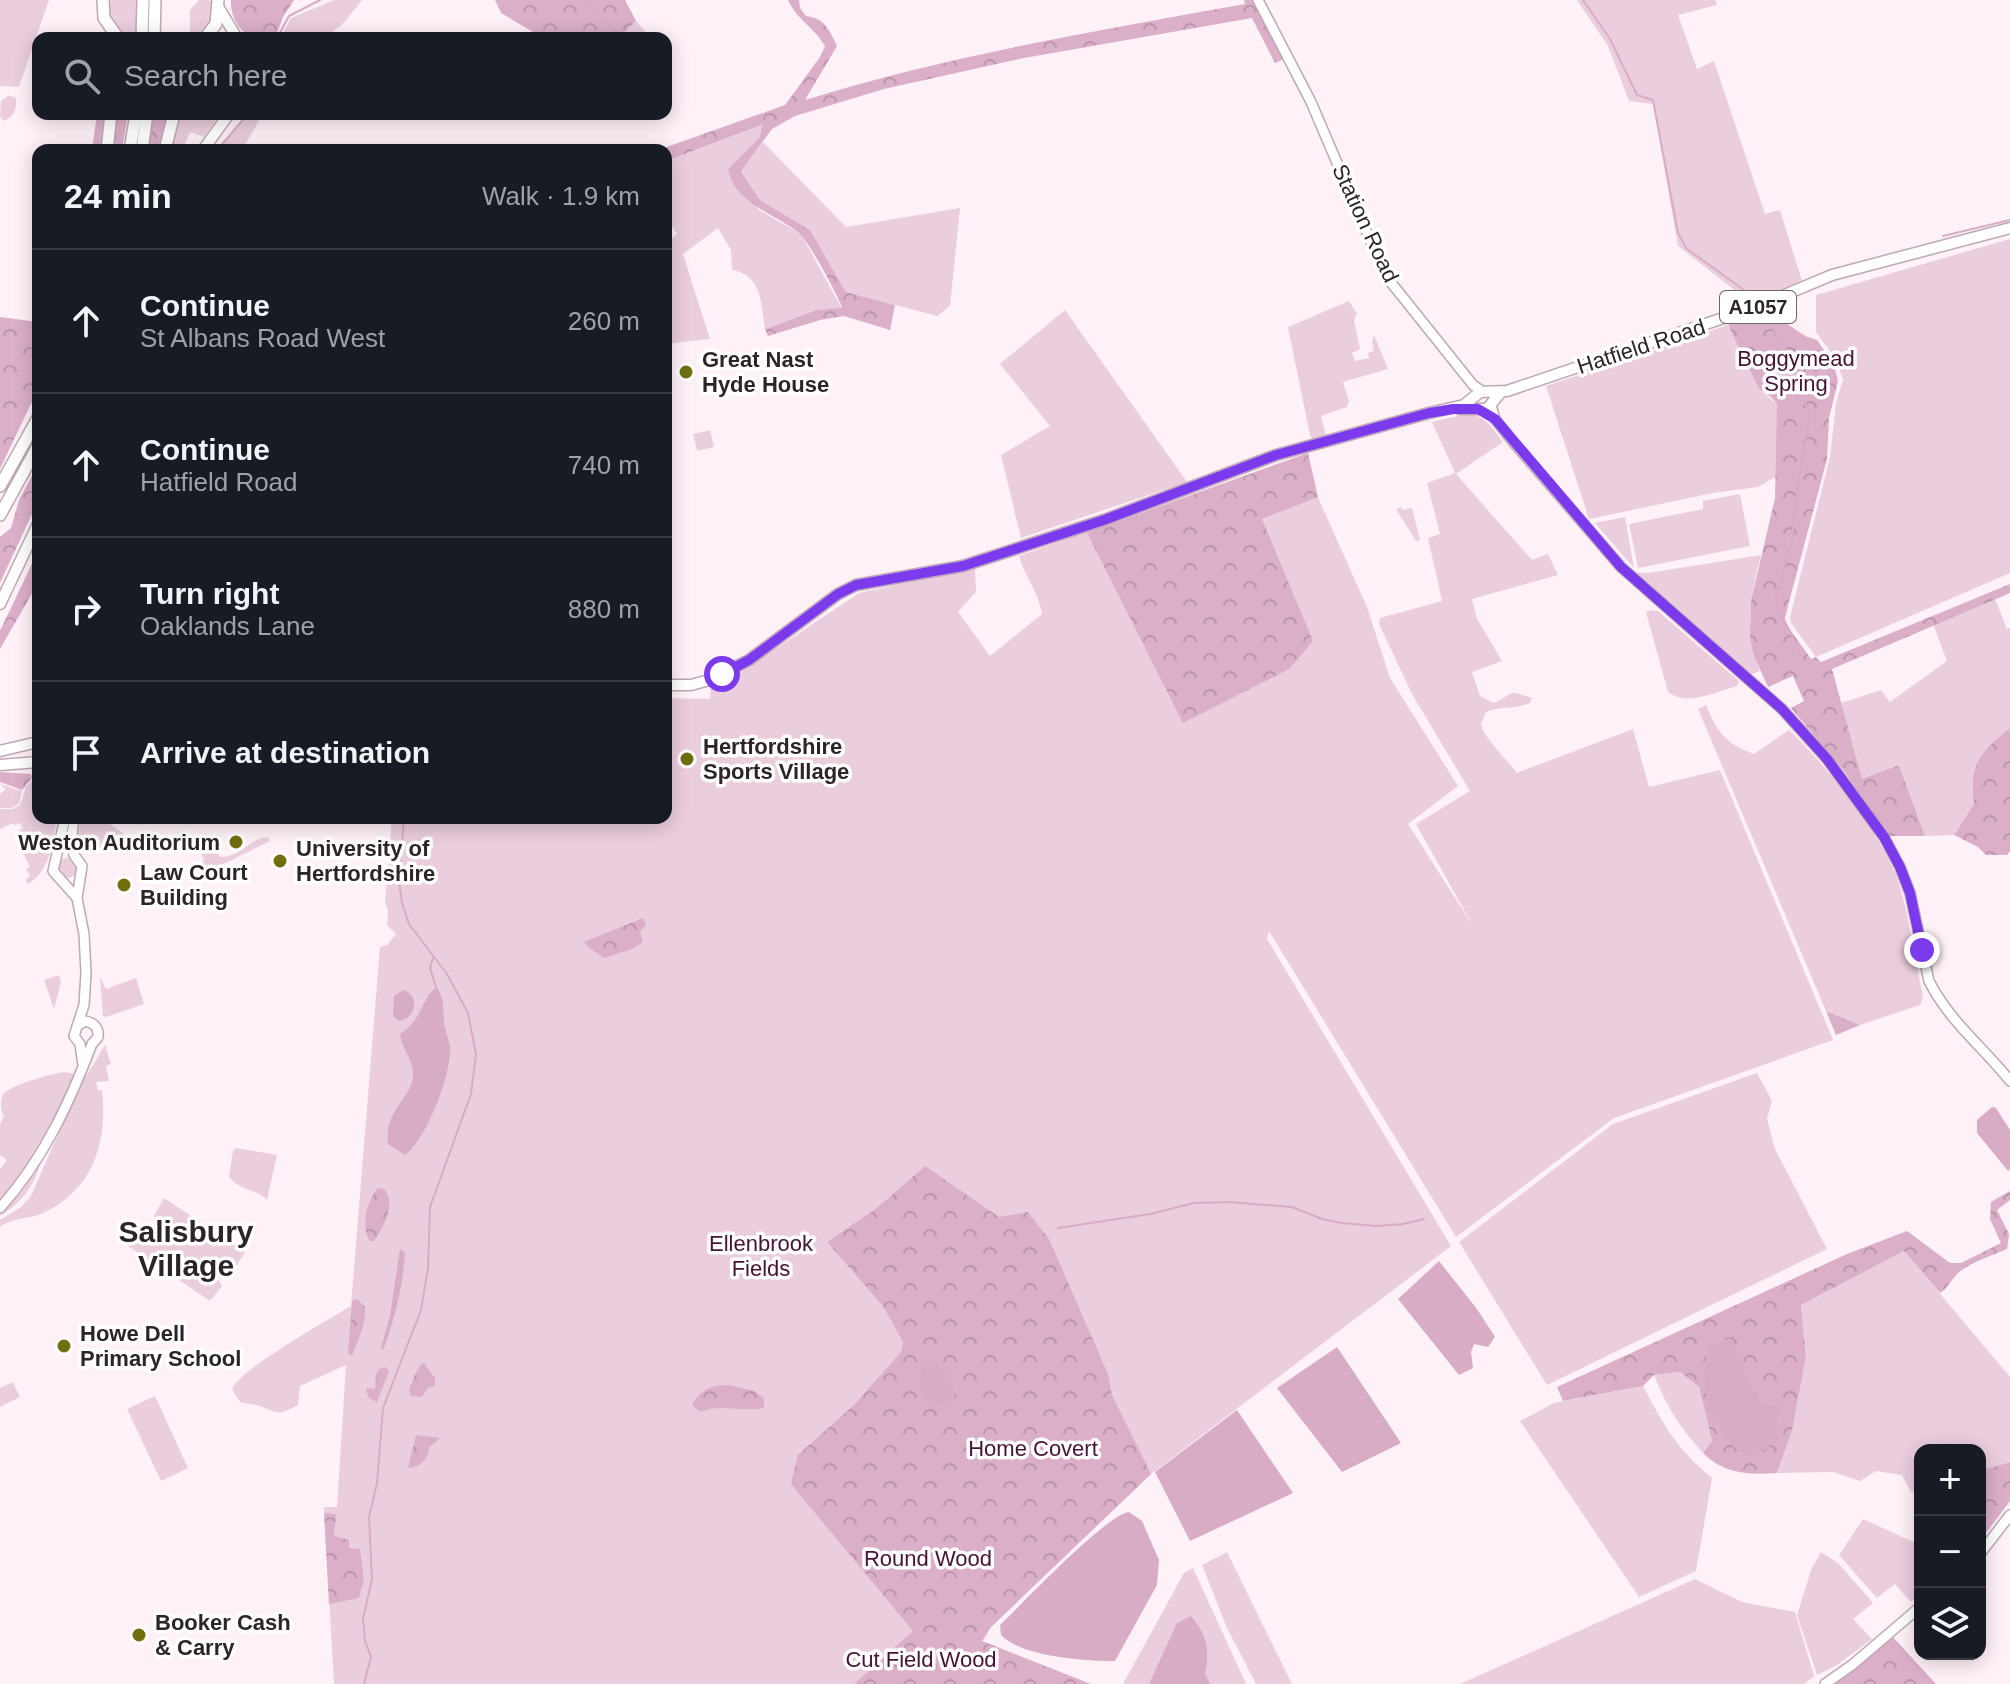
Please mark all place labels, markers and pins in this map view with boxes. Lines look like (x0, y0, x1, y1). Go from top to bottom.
place label: Great Nast Hyde House (702, 347, 829, 397)
marker: Great Nast Hyde House (677, 363, 695, 381)
place label: Hertfordshire Sports Village (703, 734, 849, 784)
marker: Hertfordshire Sports Village (678, 750, 696, 768)
place label: Weston Auditorium (18, 830, 220, 855)
marker: Weston Auditorium (227, 833, 245, 851)
place label: University of Hertfordshire (296, 836, 435, 886)
marker: University of Hertfordshire (271, 852, 289, 870)
place label: Law Court Building (140, 860, 248, 910)
marker: Law Court Building (115, 876, 133, 894)
place label: Howe Dell Primary School (80, 1321, 241, 1371)
marker: Howe Dell Primary School (55, 1337, 73, 1355)
place label: Booker Cash & Carry (155, 1610, 291, 1660)
marker: Booker Cash & Carry (130, 1626, 148, 1644)

